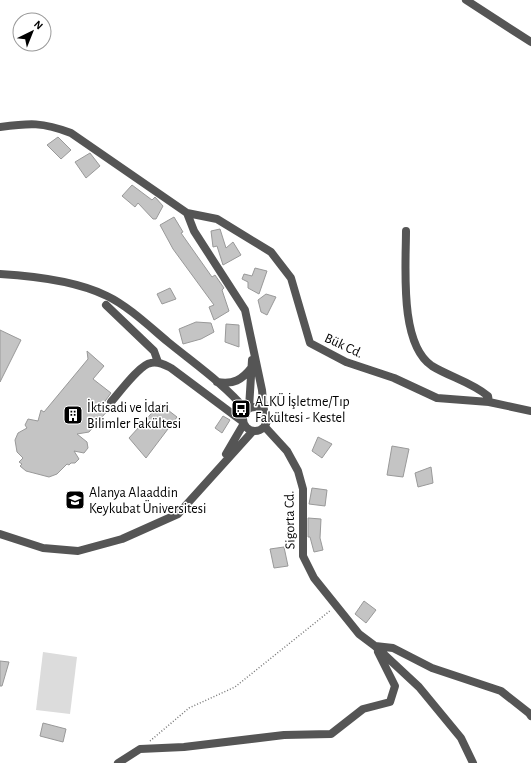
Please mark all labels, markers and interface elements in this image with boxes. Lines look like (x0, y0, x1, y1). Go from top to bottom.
north arrow (12, 12, 52, 52)
text: N (32, 18, 45, 32)
street label: Bük Cd. (322, 331, 365, 361)
place label: ALKÜ İşletme/Tıp Fakültesi - Kestel (255, 392, 350, 425)
place label: İktisadi ve İdari Bilimler Fakültesi (87, 398, 181, 431)
bus stop icon: ALKÜ İşletme/Tıp Fakültesi - Kestel (230, 398, 252, 420)
building icon: İktisadi ve İdari Bilimler Fakültesi (62, 404, 84, 426)
place label: Alanya Alaaddin Keykubat Üniversitesi (89, 486, 206, 516)
school or university icon: Alanya Alaaddin Keykubat Üniversitesi (64, 489, 86, 511)
street label: Sigorta Cd. (282, 490, 298, 549)

